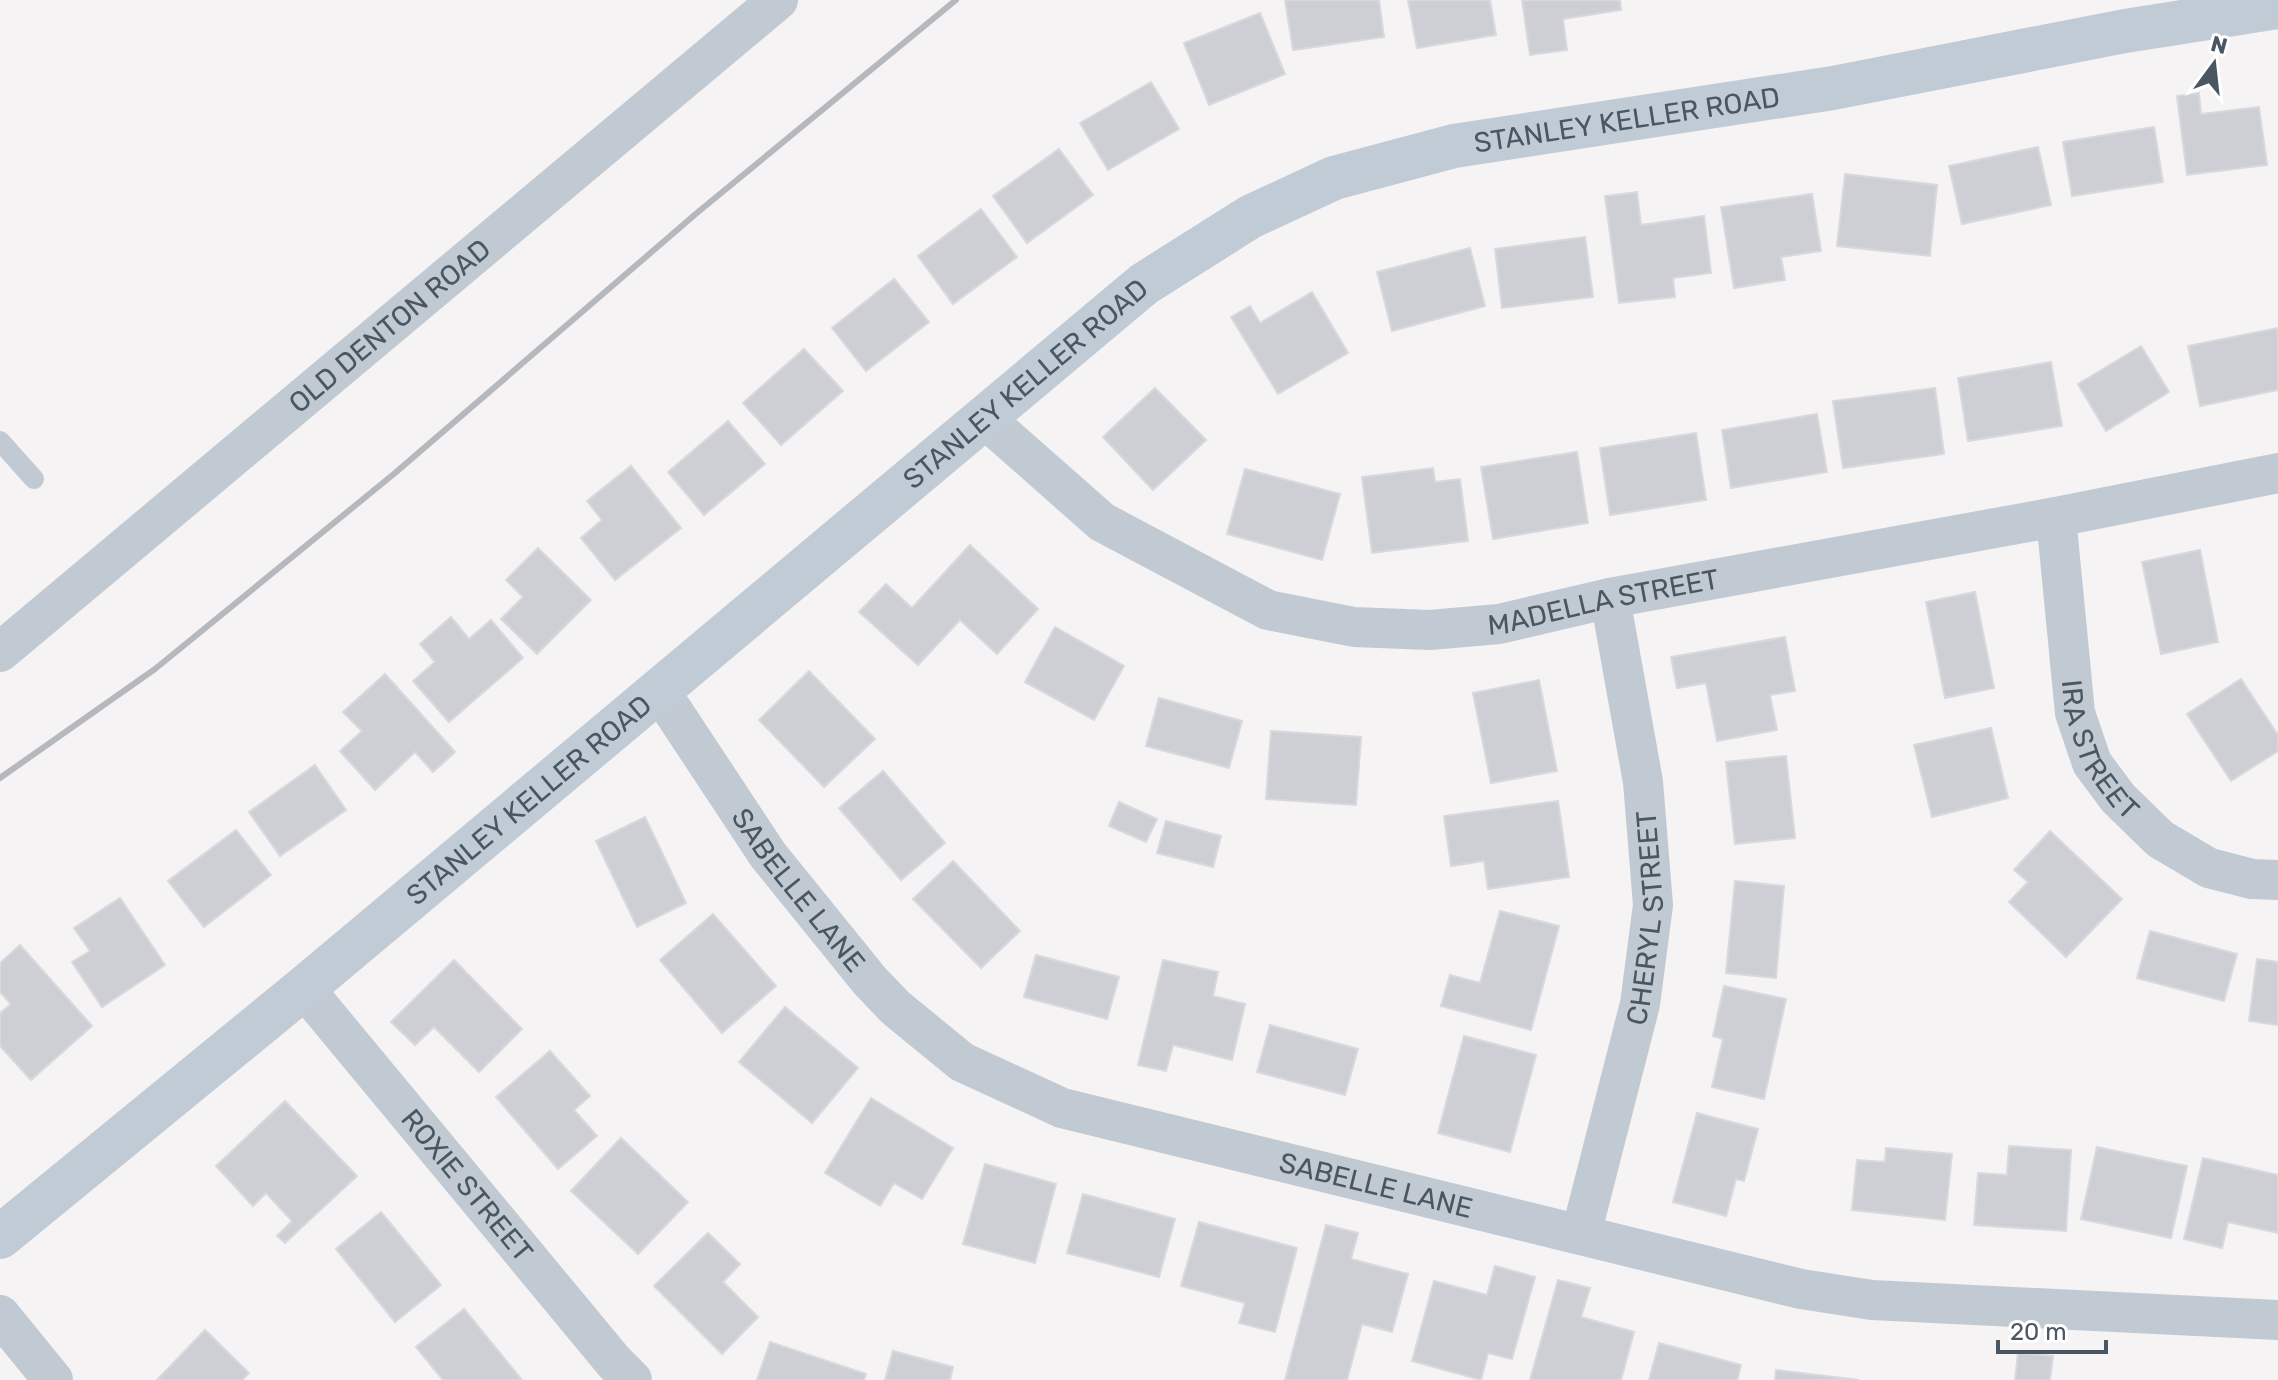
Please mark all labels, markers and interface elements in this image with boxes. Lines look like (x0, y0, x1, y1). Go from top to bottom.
north arrow (2174, 24, 2254, 104)
text: N (2208, 30, 2230, 60)
street label: STANLEY KELLER ROAD (1472, 80, 1782, 159)
street label: OLD DENTON ROAD (282, 232, 497, 420)
street label: STANLEY KELLER ROAD (896, 272, 1154, 495)
street label: MADELLA STREET (1486, 562, 1721, 641)
street label: IRA STREET (2055, 678, 2146, 826)
street label: STANLEY KELLER ROAD (400, 688, 658, 912)
street label: SABELLE LANE (725, 802, 872, 978)
street label: CHERYL STREET (1619, 810, 1670, 1029)
street label: ROXIE STREET (395, 1102, 540, 1268)
street label: SABELLE LANE (1276, 1145, 1476, 1224)
scale bar (1998, 1304, 2106, 1354)
text: 20 m (2010, 1318, 2067, 1346)

